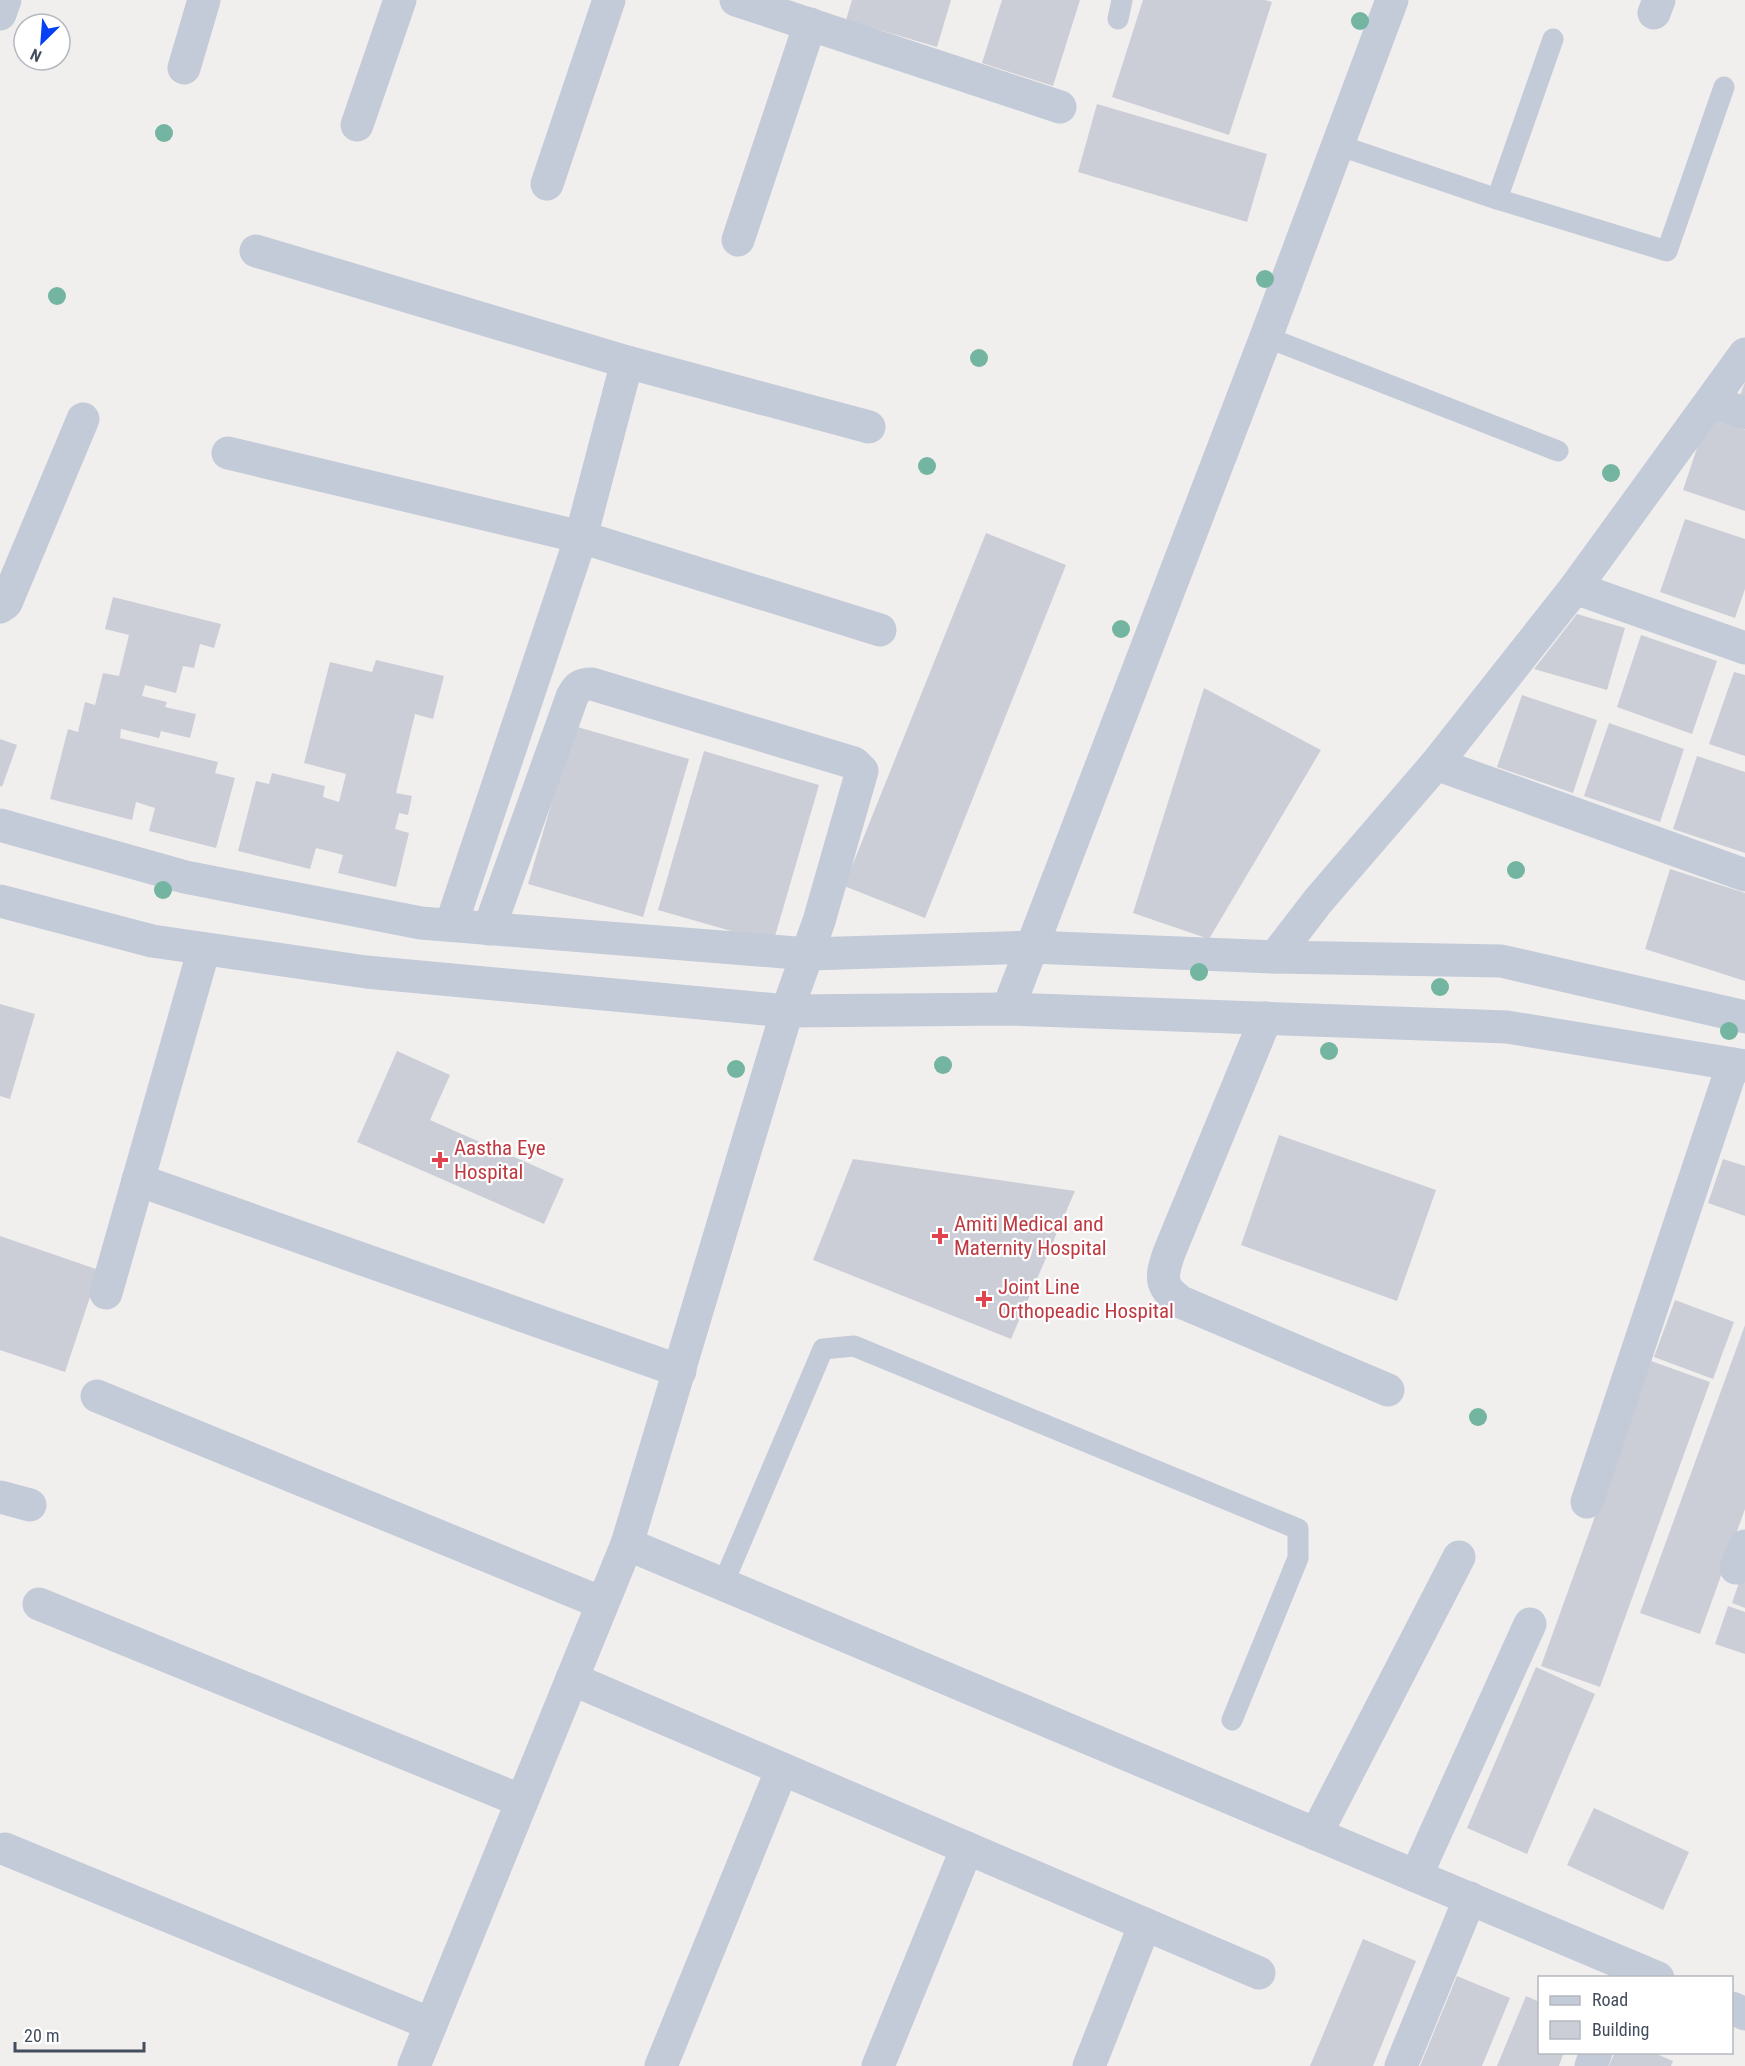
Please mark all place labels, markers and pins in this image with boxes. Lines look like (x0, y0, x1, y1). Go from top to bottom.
place label: Aastha Eye Hospital (454, 1136, 546, 1184)
marker: Aastha Eye Hospital (431, 1151, 449, 1169)
place label: Amiti Medical and Maternity Hospital (954, 1212, 1107, 1260)
marker: Amiti Medical and Maternity Hospital (931, 1227, 949, 1245)
place label: Joint Line Orthopeadic Hospital (998, 1275, 1174, 1323)
marker: Joint Line Orthopeadic Hospital (975, 1290, 993, 1308)

